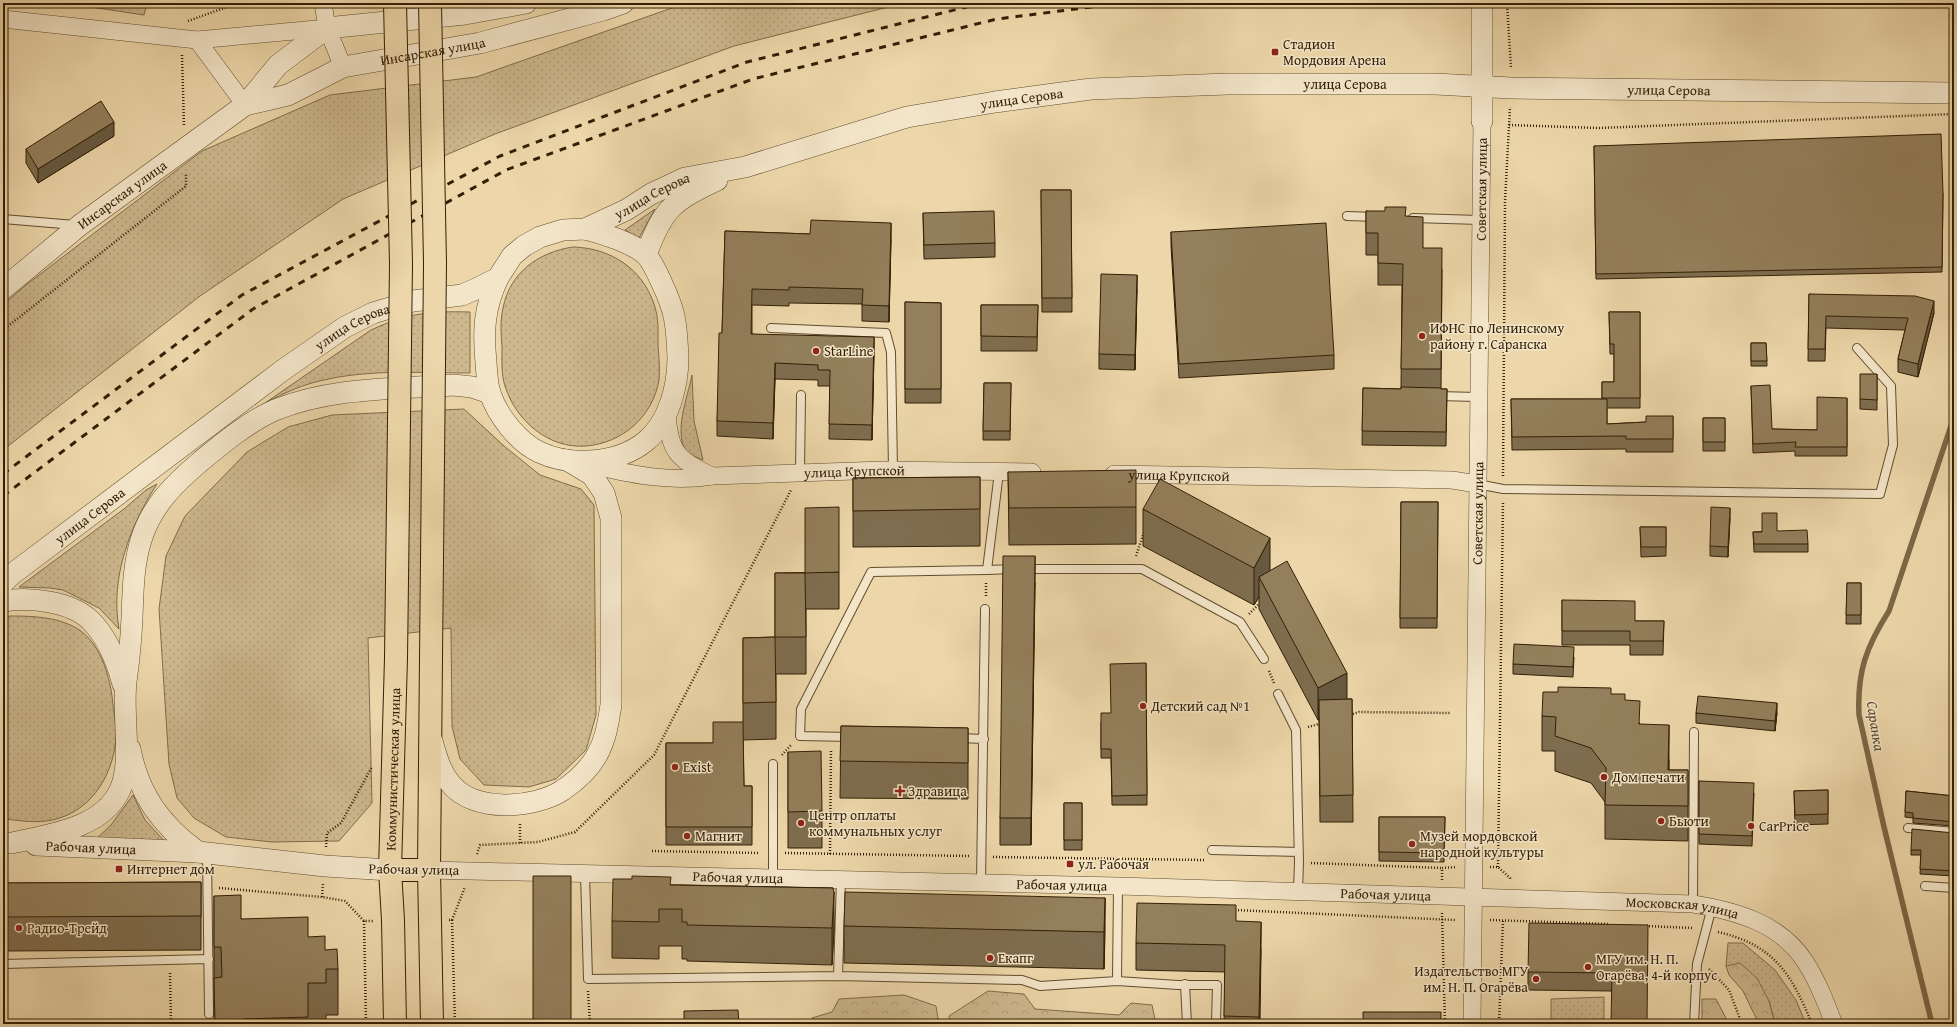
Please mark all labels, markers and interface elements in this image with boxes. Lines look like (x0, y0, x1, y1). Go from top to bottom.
street label: Инсарская улица (379, 32, 488, 70)
place label: Стадион Мордовия Арена (1283, 34, 1387, 70)
marker: Стадион Мордовия Арена (1270, 47, 1280, 57)
street label: улица Серова (1302, 74, 1387, 94)
street label: улица Серова (1626, 79, 1711, 100)
street label: улица Серова (978, 83, 1065, 114)
street label: Советская улица (1471, 137, 1492, 241)
street label: Инсарская улица (73, 155, 171, 234)
street label: улица Серова (610, 167, 692, 224)
street label: улица Серова (310, 298, 392, 356)
place label: ИФНС по Ленинскому району г. Саранска (1430, 318, 1564, 354)
marker: ИФНС по Ленинскому району г. Саранска (1417, 331, 1427, 341)
place label: StarLine (824, 341, 874, 361)
marker: StarLine (811, 346, 821, 356)
street label: улица Крупской (803, 460, 905, 483)
street label: Советская улица (1467, 461, 1488, 565)
street label: улица Крупской (1127, 464, 1230, 486)
street label: улица Серова (50, 482, 129, 549)
street label: Коммунистическая улица (381, 687, 405, 851)
place label: Детский сад №1 (1150, 696, 1250, 716)
water label: Саранка (1862, 699, 1890, 753)
marker: Детский сад №1 (1138, 701, 1148, 711)
place label: Exist (683, 757, 712, 777)
marker: Exist (670, 762, 680, 772)
place label: Дом печати (1611, 767, 1685, 787)
marker: Дом печати (1599, 772, 1609, 782)
place label: Здравица (908, 781, 967, 801)
marker: Здравица (895, 786, 905, 796)
place label: Центр оплаты коммунальных услуг (809, 805, 942, 841)
place label: Бьюти (1669, 811, 1709, 831)
marker: Бьюти (1656, 816, 1666, 826)
place label: CarPrice (1759, 816, 1809, 836)
marker: Центр оплаты коммунальных услуг (796, 818, 806, 828)
marker: CarPrice (1746, 821, 1756, 831)
place label: Магнит (695, 826, 742, 846)
place label: Музей мордовской народной культуры (1420, 826, 1544, 862)
marker: Магнит (682, 831, 692, 841)
street label: Рабочая улица (45, 835, 137, 859)
marker: Музей мордовской народной культуры (1407, 839, 1417, 849)
place label: ул. Рабочая (1077, 854, 1149, 874)
street label: Рабочая улица (369, 858, 460, 880)
place label: Интернет дом (127, 859, 215, 879)
marker: ул. Рабочая (1065, 859, 1075, 869)
marker: Интернет дом (114, 864, 124, 874)
street label: Рабочая улица (692, 866, 784, 888)
street label: Рабочая улица (1016, 874, 1108, 896)
street label: Рабочая улица (1340, 883, 1432, 906)
street label: Московская улица (1625, 892, 1742, 924)
place label: Радио-Трейд (27, 918, 107, 938)
marker: Радио-Трейд (14, 923, 24, 933)
place label: Екапг (998, 948, 1033, 968)
place label: МГУ им. Н. П. Огарёва, 4-й корпус (1596, 949, 1717, 985)
marker: Екапг (985, 953, 995, 963)
place label: Издательство МГУ им. Н. П. Огарёва (1414, 961, 1528, 997)
marker: МГУ им. Н. П. Огарёва, 4-й корпус (1583, 962, 1593, 972)
marker: Издательство МГУ им. Н. П. Огарёва (1531, 974, 1541, 984)

